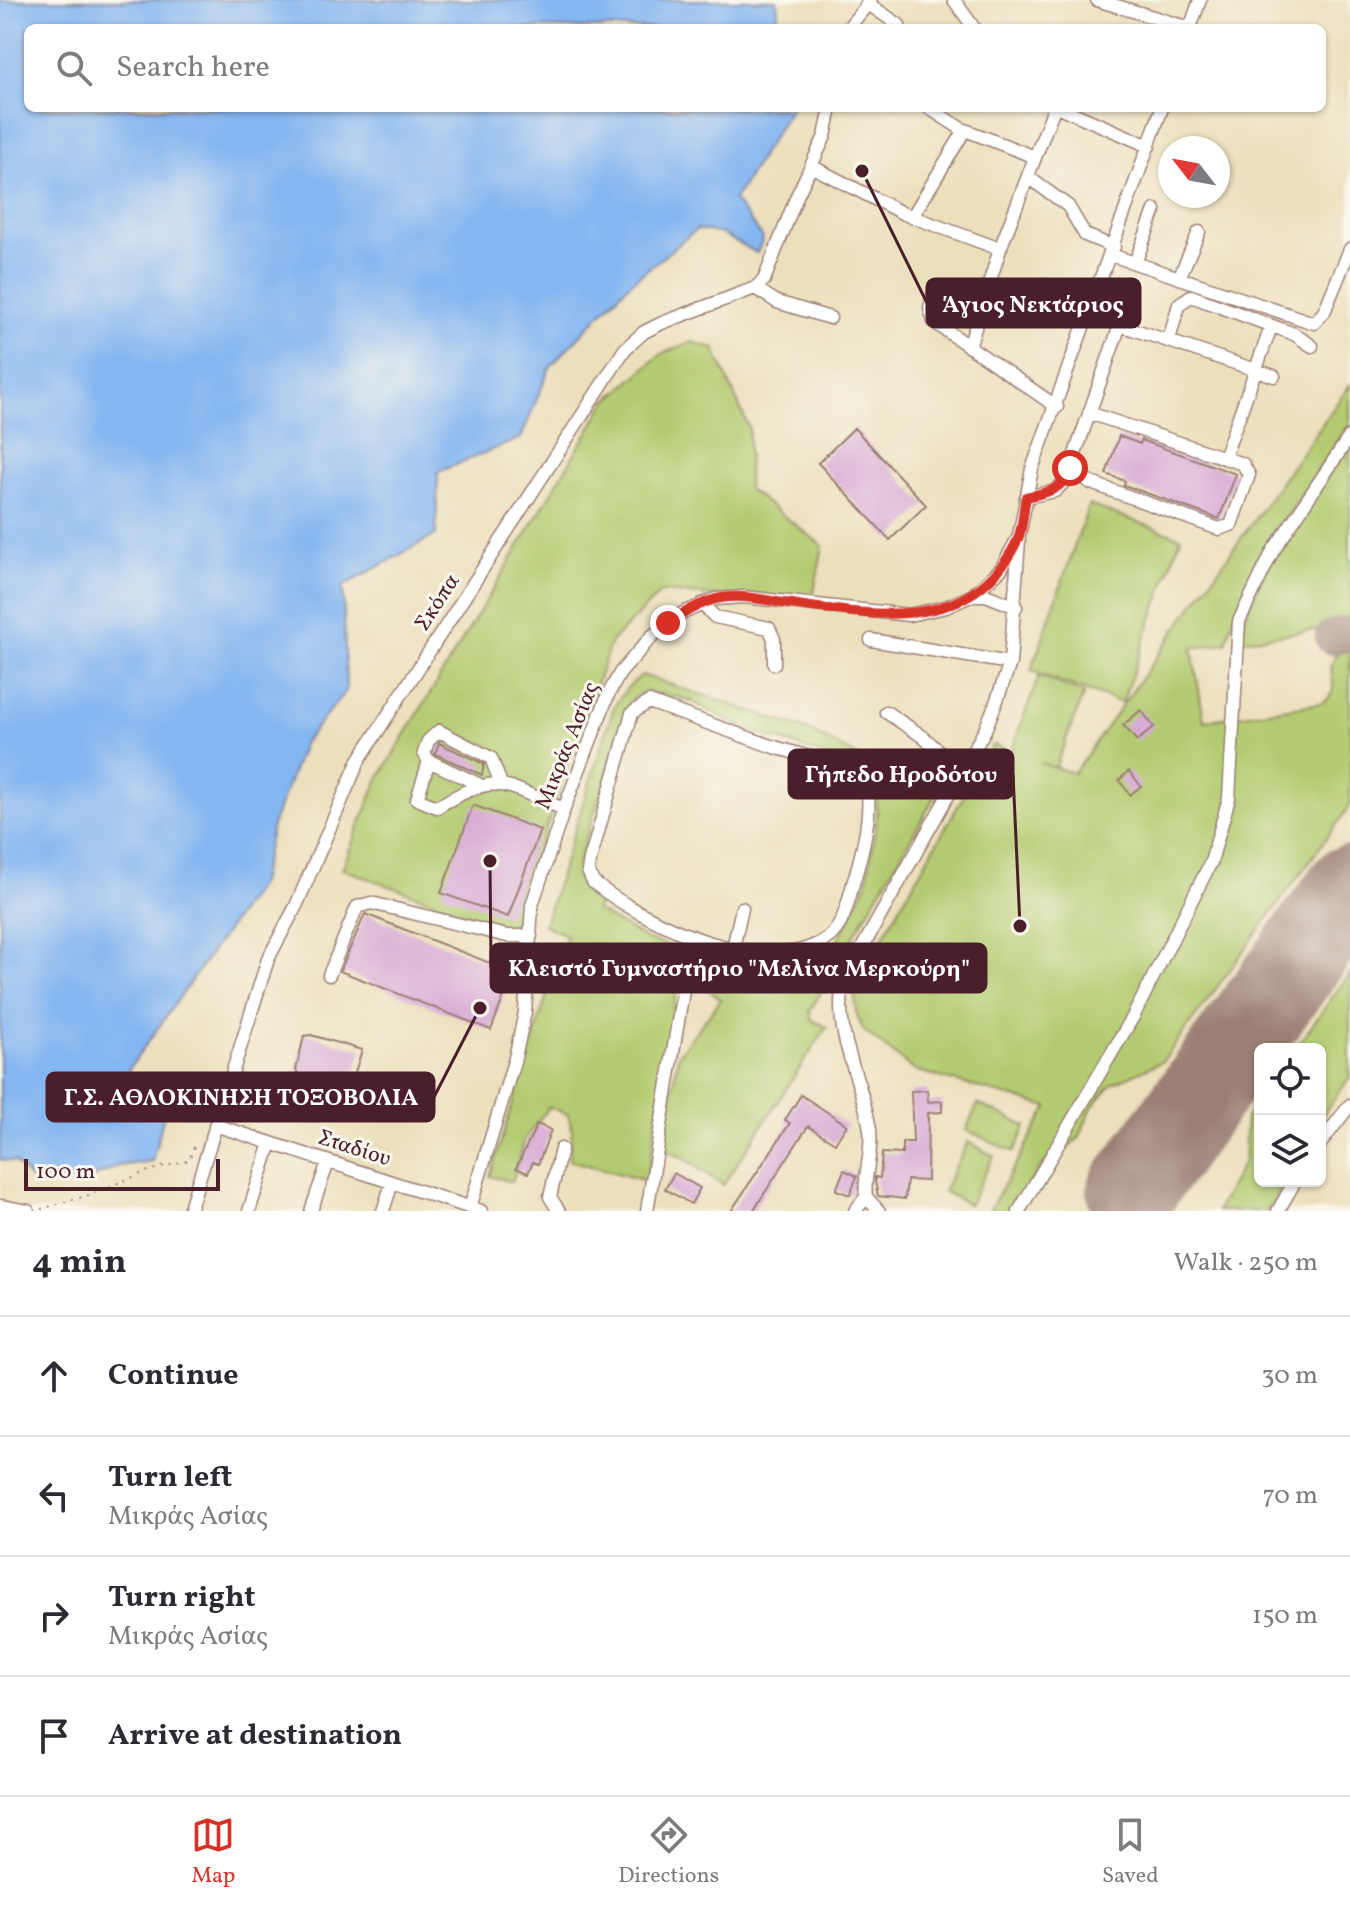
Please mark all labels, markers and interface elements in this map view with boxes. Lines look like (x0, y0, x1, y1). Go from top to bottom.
search box (24, 24, 1326, 112)
icon: search (52, 46, 96, 90)
text: Search here (116, 47, 270, 89)
north arrow (1158, 136, 1230, 208)
callout: Άγιος Νεκτάριος (927, 279, 1140, 327)
text: Άγιος Νεκτάριος (942, 289, 1124, 323)
route start (1052, 450, 1088, 486)
street label: Σκόπα (408, 568, 468, 638)
route end (650, 605, 686, 641)
street label: Μικράς Ασίας (528, 677, 608, 815)
callout: Γήπεδο Ηροδότου (789, 750, 1013, 798)
text: Γήπεδο Ηροδότου (805, 759, 997, 793)
callout: Κλειστό Γυμναστήριο "Μελίνα Μερκούρη" (491, 944, 986, 992)
text: Κλειστό Γυμναστήριο "Μελίνα Μερκούρη" (508, 953, 970, 987)
map controls (1254, 1043, 1326, 1187)
button: locate (1254, 1043, 1326, 1115)
callout: Γ.Σ. ΑΘΛΟΚΙΝΗΣΗ ΤΟΞΟΒΟΛΙΑ (47, 1073, 434, 1121)
text: Γ.Σ. ΑΘΛΟΚΙΝΗΣΗ ΤΟΞΟΒΟΛΙΑ (64, 1082, 418, 1116)
button: layers (1254, 1115, 1326, 1187)
street label: Σταδίου (314, 1123, 394, 1175)
scale bar (24, 1155, 220, 1191)
text: 100 m (36, 1157, 95, 1188)
text: 4 min (32, 1240, 127, 1287)
text: Walk · 250 m (1174, 1245, 1318, 1281)
icon: ahead (32, 1354, 76, 1398)
text: Continue (108, 1355, 239, 1397)
text: 30 m (1261, 1358, 1318, 1394)
text: Turn left (108, 1457, 232, 1499)
icon: left (32, 1474, 76, 1518)
text: 70 m (1263, 1478, 1318, 1514)
text: Μικράς Ασίας (108, 1499, 268, 1535)
text: Turn right (108, 1577, 256, 1619)
icon: right (32, 1594, 76, 1638)
text: 150 m (1252, 1598, 1318, 1634)
text: Μικράς Ασίας (108, 1619, 268, 1655)
icon: arrive (32, 1714, 76, 1758)
text: Arrive at destination (108, 1715, 402, 1757)
tab: Map (191, 1813, 235, 1892)
tab: Directions (618, 1813, 719, 1892)
tab: Saved (1102, 1813, 1159, 1892)

